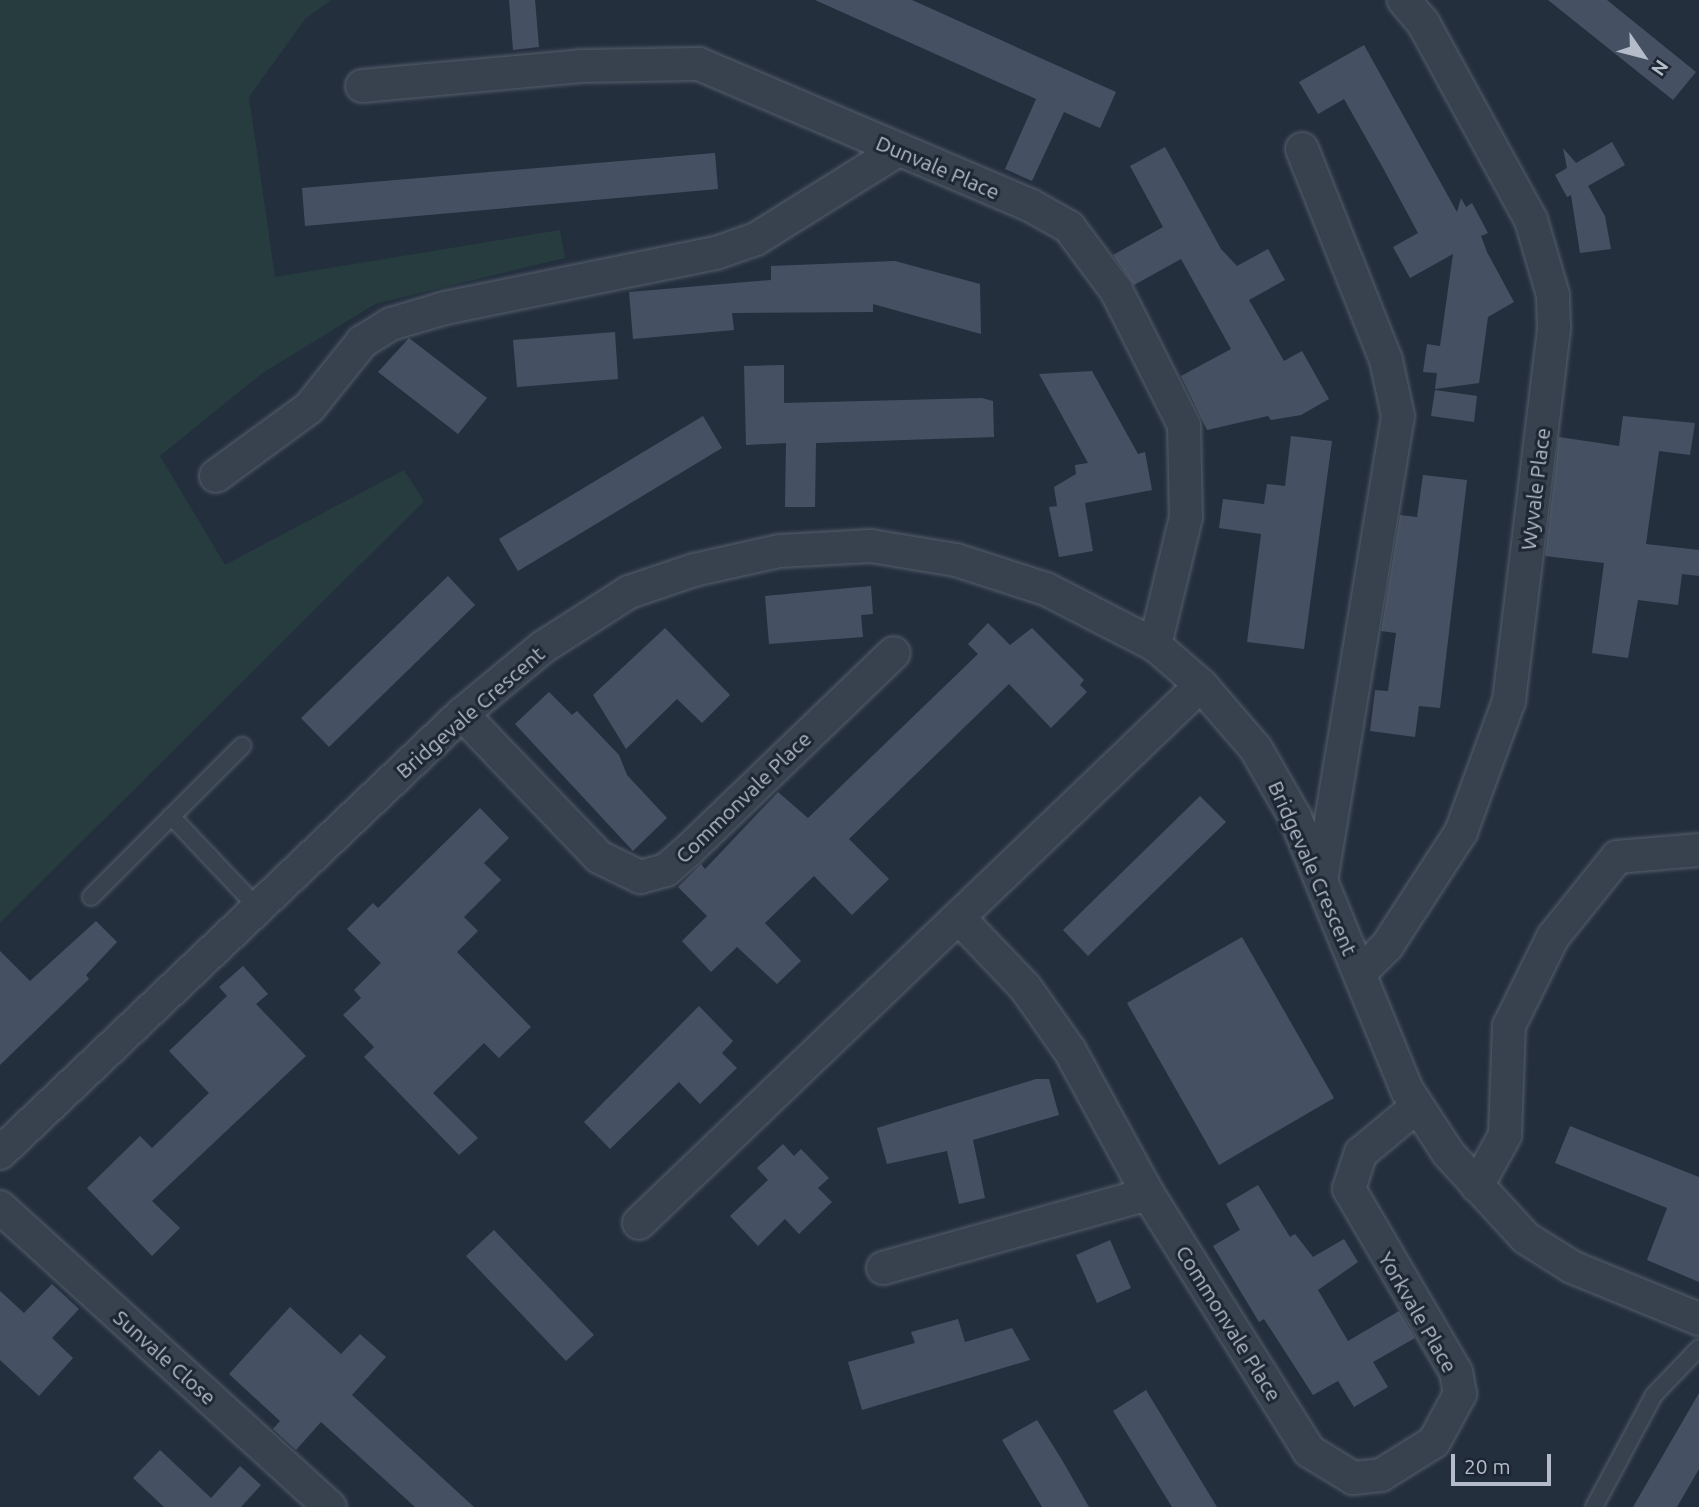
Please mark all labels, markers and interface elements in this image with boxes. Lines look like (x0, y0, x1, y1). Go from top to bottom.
north arrow (1608, 21, 1678, 91)
text: N (1647, 56, 1673, 80)
street label: Dunvale Place (872, 130, 1004, 204)
street label: Wyvale Place (1515, 426, 1555, 552)
street label: Bridgevale Crescent (391, 641, 549, 783)
street label: Commonvale Place (670, 726, 816, 868)
street label: Bridgevale Crescent (1263, 777, 1363, 959)
street label: Commonvale Place (1171, 1241, 1287, 1405)
street label: Yorkvale Place (1373, 1247, 1463, 1377)
street label: Sunvale Close (109, 1304, 221, 1410)
scale bar (1454, 1440, 1554, 1484)
text: 20 m (1464, 1454, 1511, 1478)

